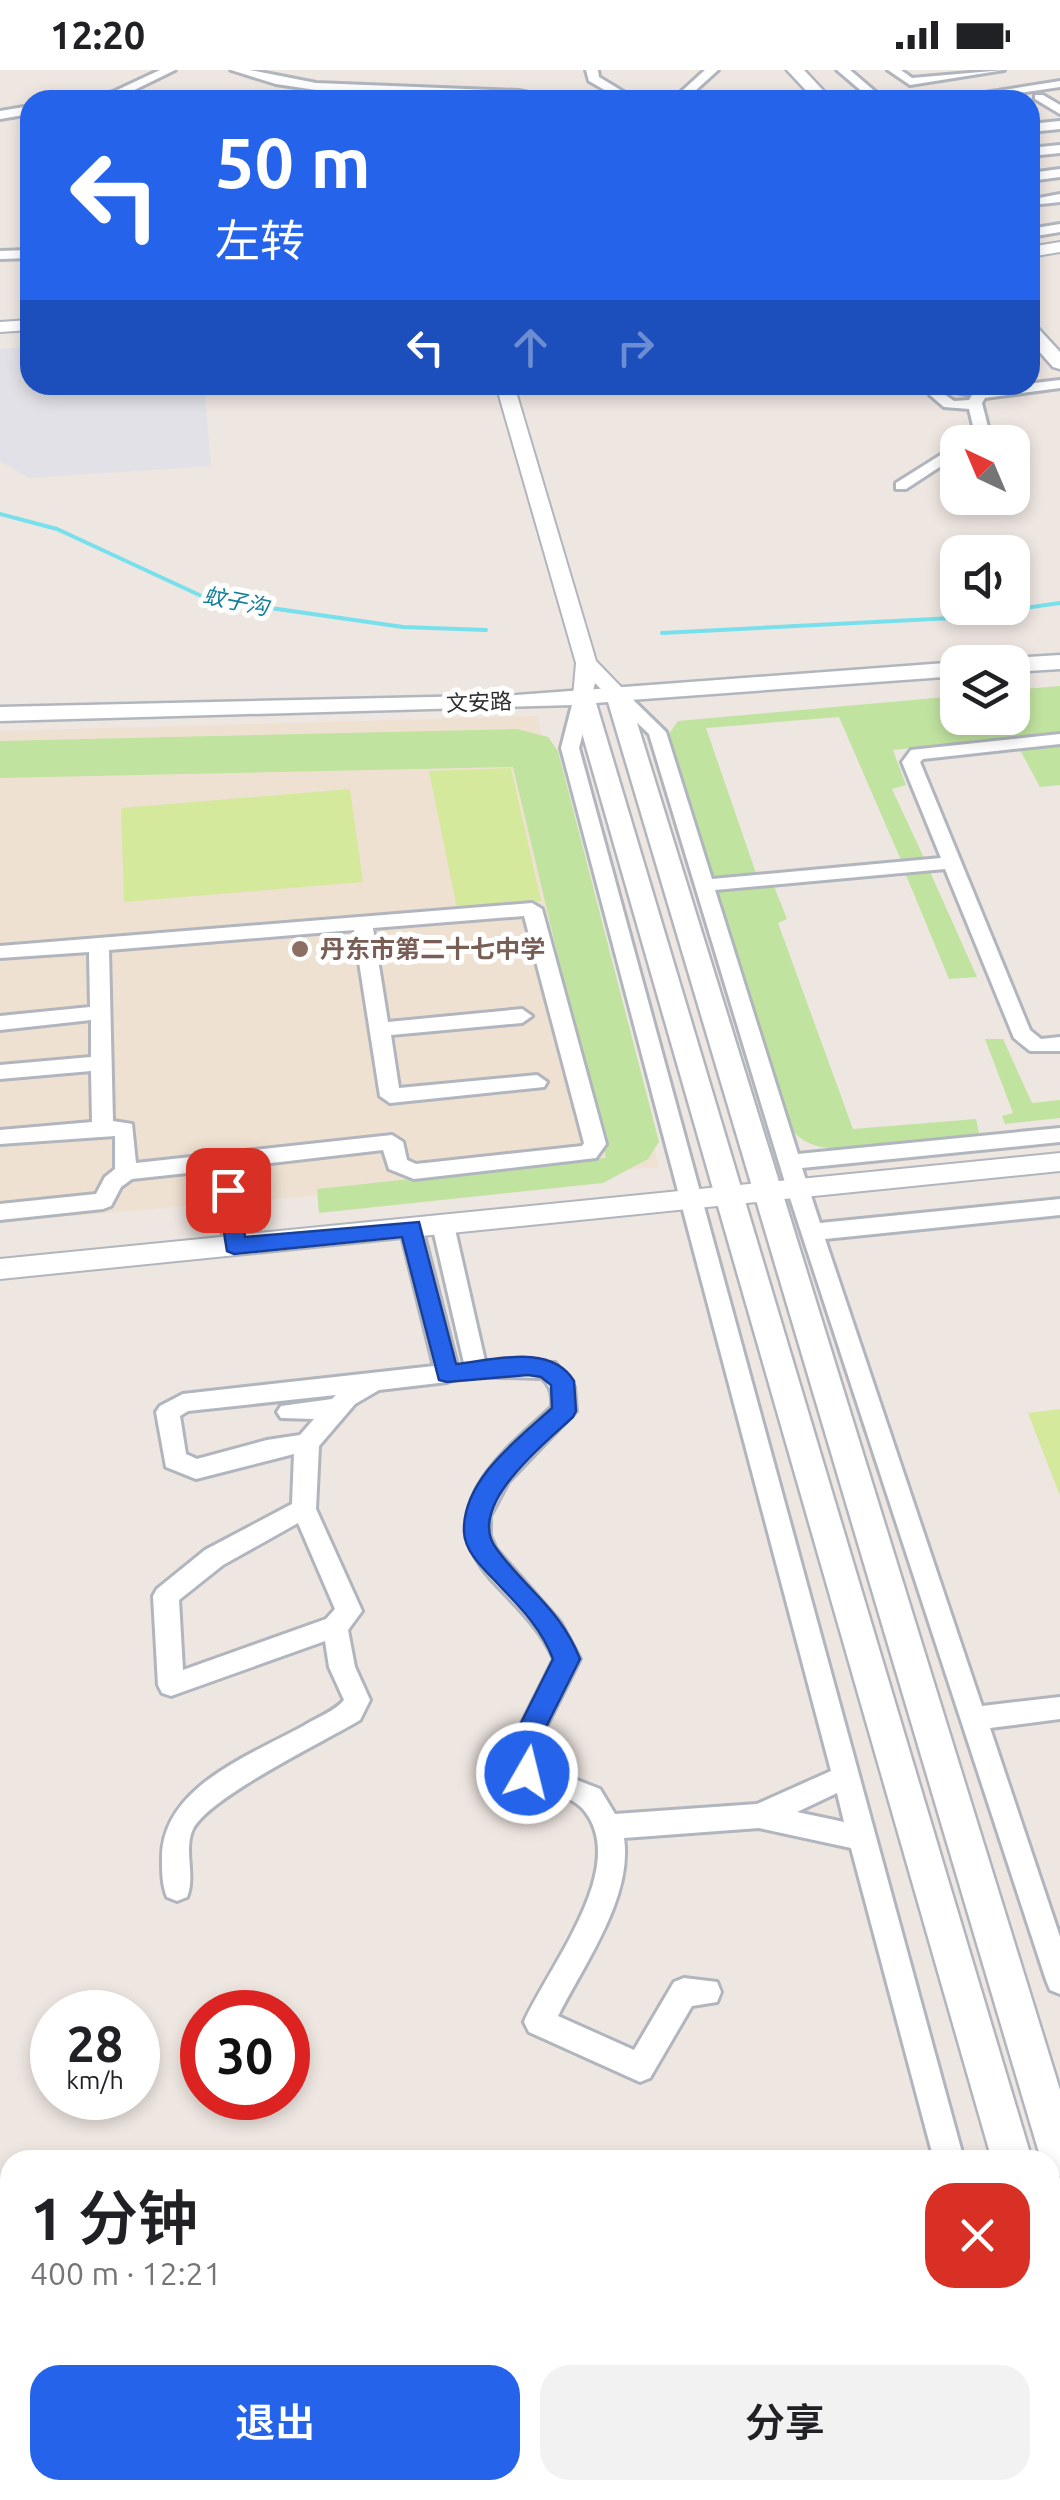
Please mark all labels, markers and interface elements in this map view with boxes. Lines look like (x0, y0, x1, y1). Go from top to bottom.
text: 12:20 (50, 14, 145, 56)
text: 50 m (215, 123, 371, 201)
icon: left (50, 130, 180, 260)
text: 左转 (215, 215, 305, 266)
icon: left (398, 320, 453, 375)
icon: ahead (503, 320, 558, 375)
icon: right (608, 320, 663, 375)
north arrow (940, 425, 1030, 515)
map controls (940, 425, 1030, 735)
button: sound (940, 535, 1030, 625)
water label: 蚊子沟 (201, 582, 273, 619)
button: layers (940, 645, 1030, 735)
street label: 文安路 (446, 688, 512, 715)
place label: 丹东市第二十七中学 (320, 935, 545, 963)
marker: 丹东市第二十七中学 (289, 938, 311, 960)
pin (186, 1148, 271, 1233)
icon: arrive (201, 1163, 256, 1218)
position arrow (475, 1721, 579, 1825)
speed limit sign: 30 (180, 1990, 310, 2120)
text: 28 (67, 2015, 123, 2071)
text: km/h (66, 2066, 124, 2094)
button: close (925, 2183, 1030, 2288)
text: 1 分钟 (30, 2184, 198, 2251)
text: 400 m · 12:21 (30, 2255, 222, 2291)
button: 退出 (30, 2365, 520, 2480)
button: 分享 (540, 2365, 1030, 2480)

